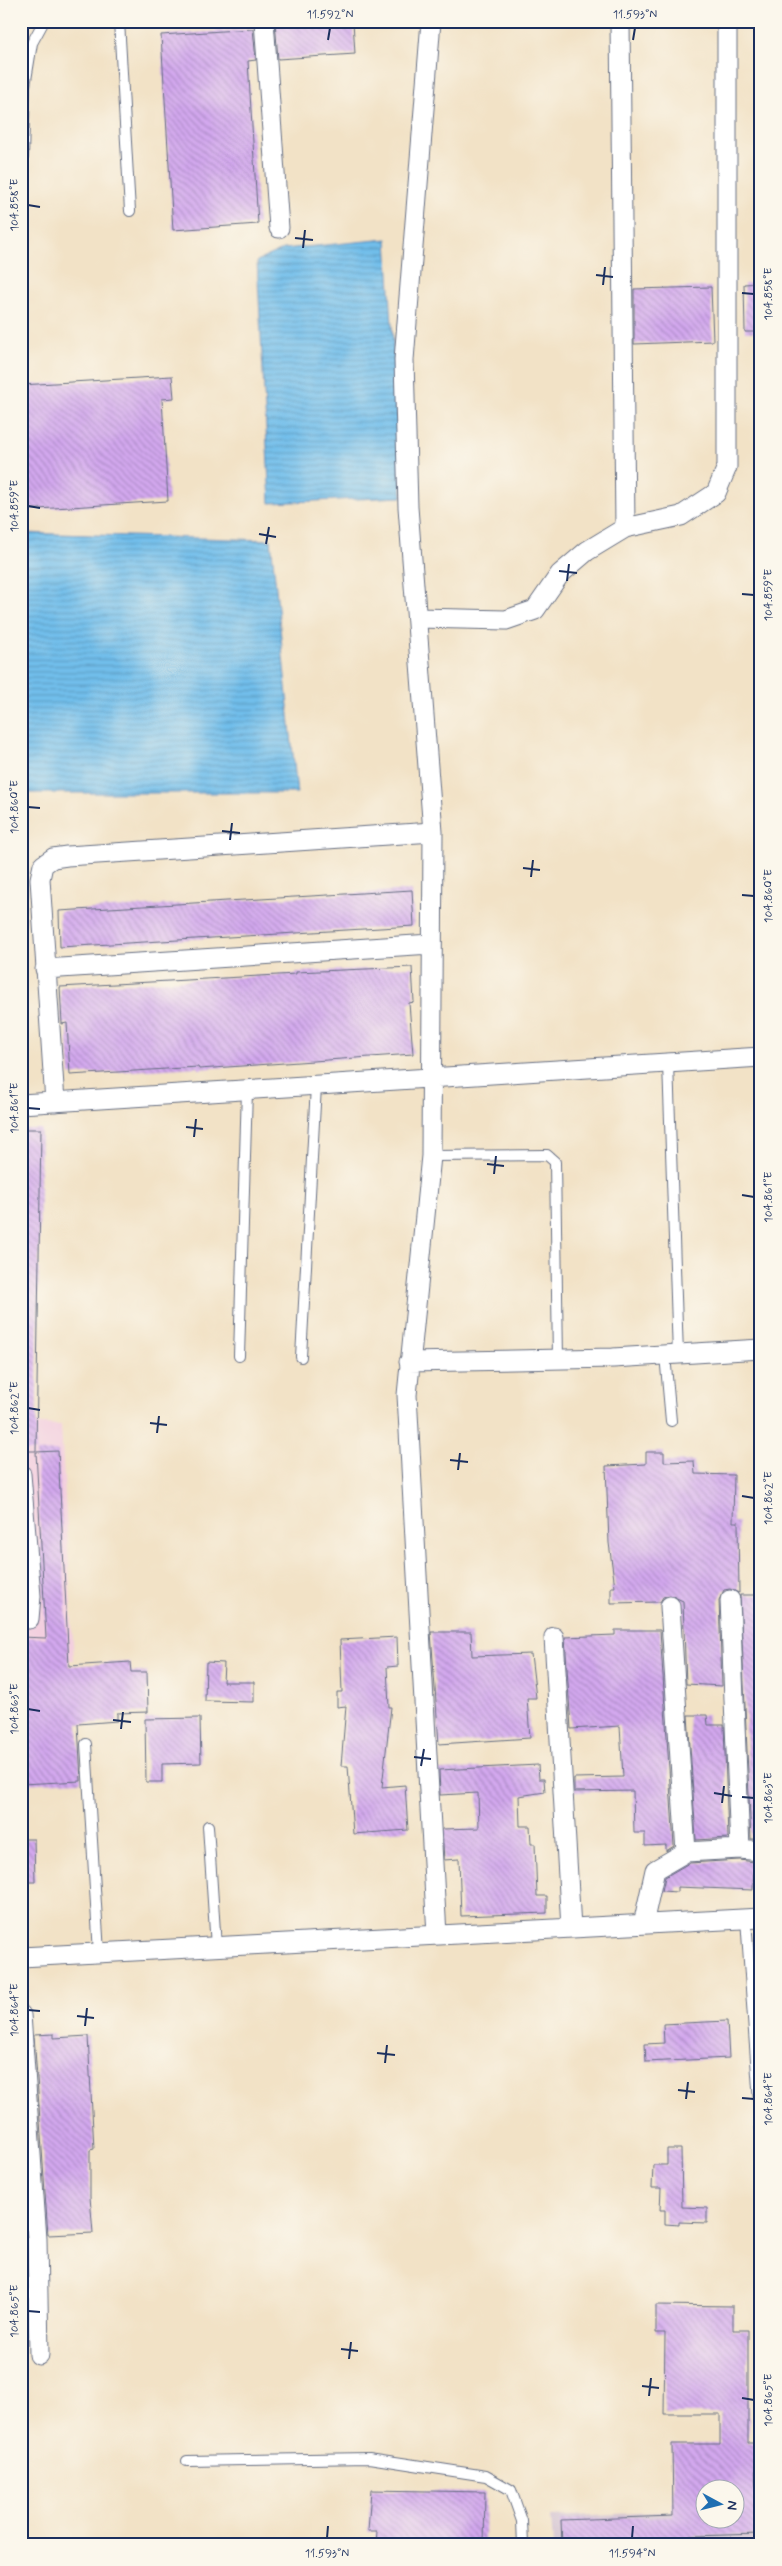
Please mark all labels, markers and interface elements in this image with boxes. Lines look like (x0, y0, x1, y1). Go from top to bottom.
text: 11.592°N (307, 7, 353, 23)
text: 11.593°N (613, 7, 657, 23)
text: 104.858°E (7, 179, 23, 231)
text: 104.858°E (761, 268, 777, 320)
text: 104.859°E (7, 480, 23, 532)
text: 104.859°E (761, 569, 777, 621)
text: 104.860°E (7, 780, 23, 834)
text: 104.860°E (761, 869, 777, 923)
text: 104.861°E (7, 1082, 23, 1134)
text: 104.861°E (761, 1171, 777, 1223)
text: 104.862°E (7, 1381, 23, 1435)
text: 104.862°E (761, 1471, 777, 1525)
text: 104.863°E (7, 1683, 23, 1735)
text: 104.863°E (761, 1772, 777, 1824)
text: 104.864°E (7, 1983, 23, 2037)
text: 104.864°E (761, 2072, 777, 2126)
text: 104.865°E (7, 2284, 23, 2338)
text: 104.865°E (761, 2373, 777, 2427)
north arrow (694, 2478, 744, 2528)
text: N (722, 2500, 741, 2511)
text: 11.593°N (305, 2546, 349, 2562)
text: 11.594°N (609, 2546, 655, 2562)

